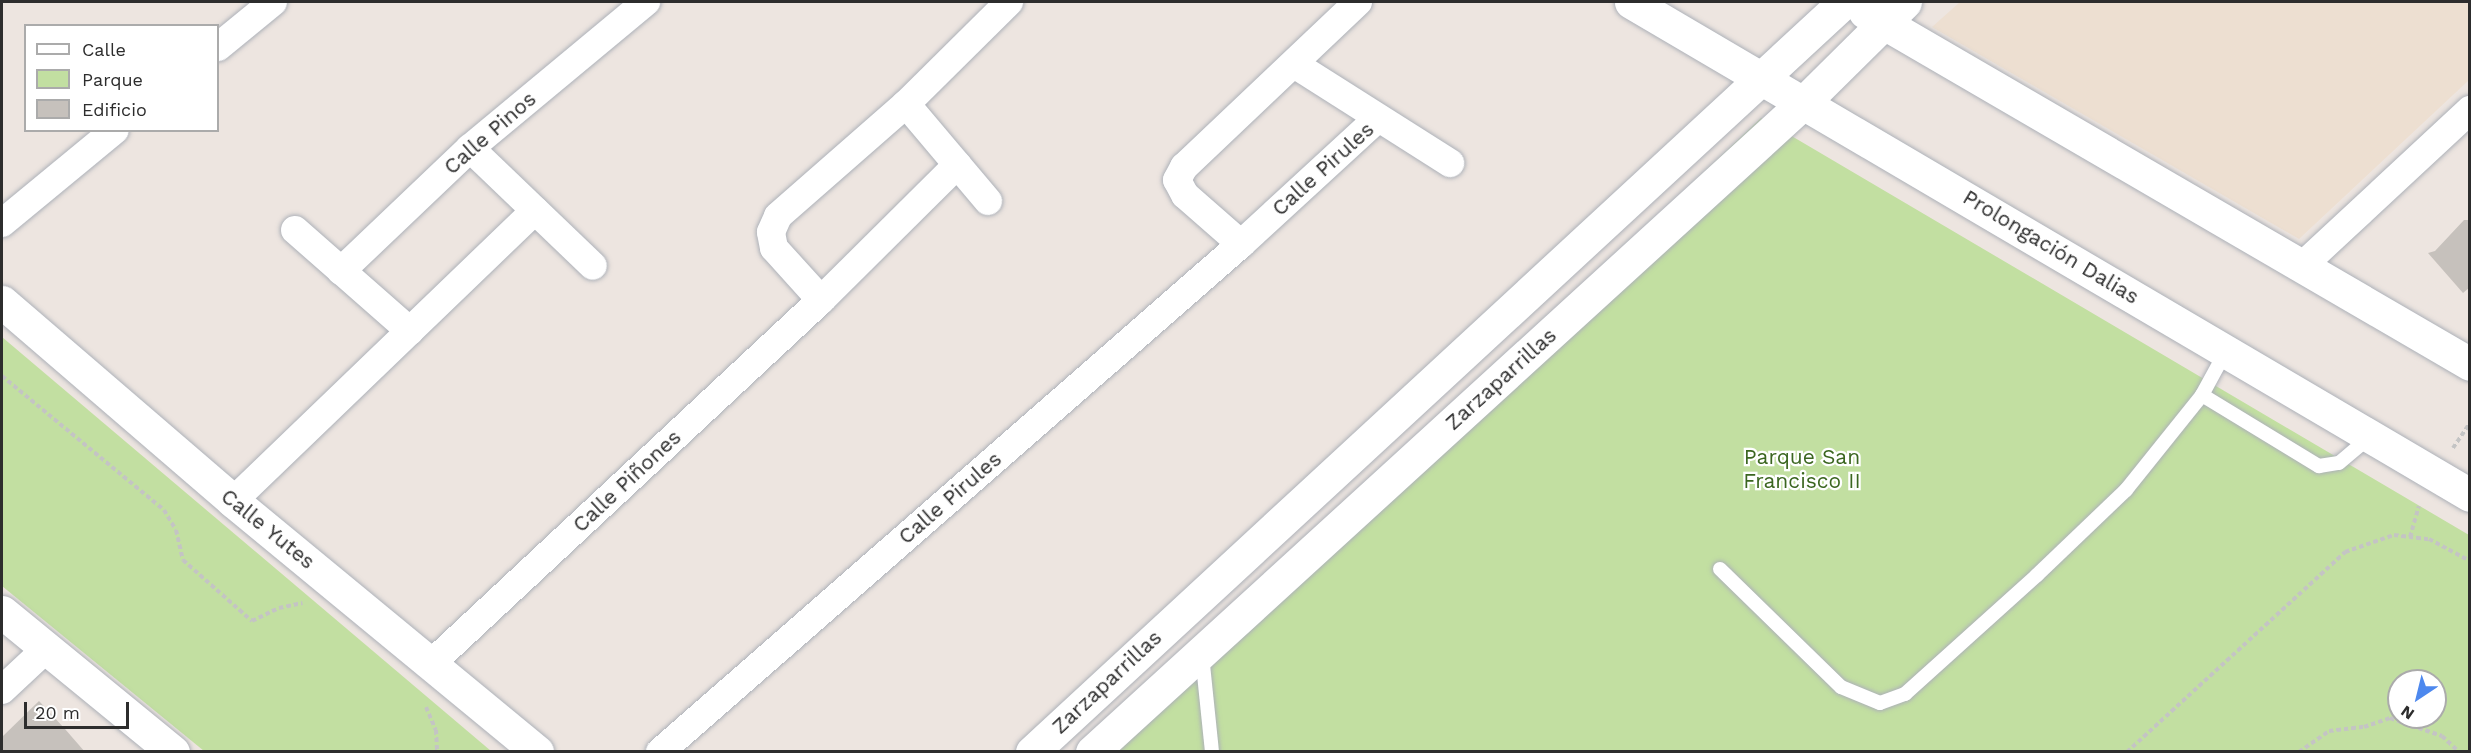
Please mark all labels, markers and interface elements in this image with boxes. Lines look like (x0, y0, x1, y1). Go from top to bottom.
legend (24, 24, 219, 132)
text: Calle (82, 39, 126, 60)
text: Parque (82, 69, 143, 90)
street label: Calle Pinos (439, 86, 541, 180)
text: Edificio (82, 99, 147, 120)
street label: Calle Pirules (1267, 117, 1379, 221)
street label: Prolongación Dalias (1958, 184, 2144, 310)
street label: Zarzaparrillas (1440, 323, 1562, 435)
street label: Calle Piñones (568, 425, 686, 537)
park label: Parque San Francisco II (1743, 444, 1861, 494)
street label: Calle Pirules (893, 447, 1007, 549)
street label: Calle Yutes (216, 483, 320, 575)
street label: Zarzaparrillas (1047, 625, 1167, 739)
north arrow (2387, 669, 2447, 729)
scale bar (27, 690, 132, 728)
text: N (2397, 701, 2418, 724)
text: 20 m (35, 702, 80, 723)

